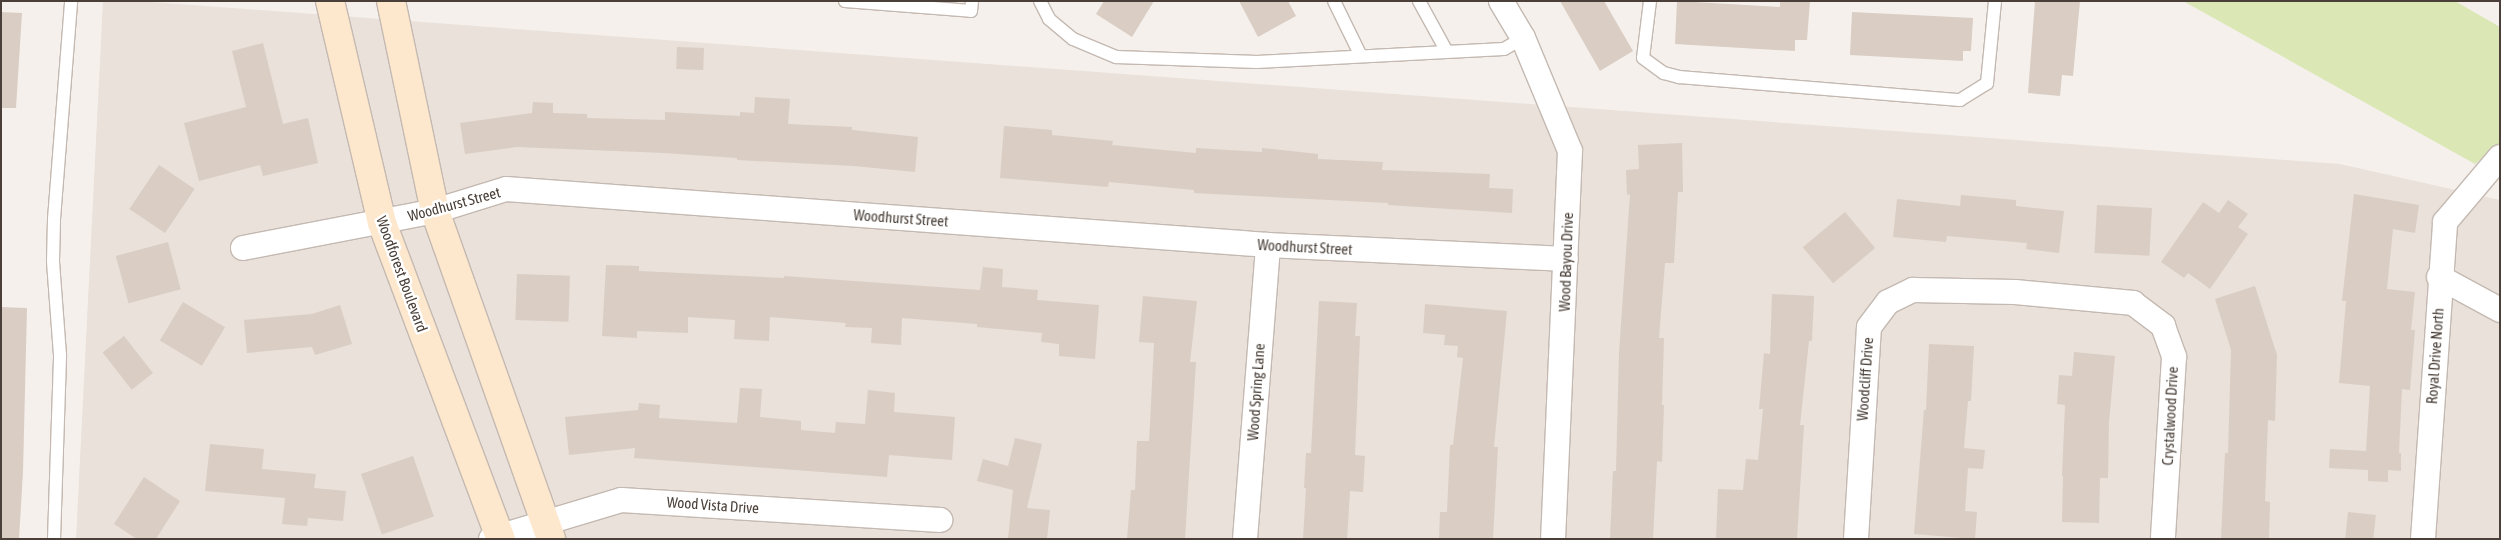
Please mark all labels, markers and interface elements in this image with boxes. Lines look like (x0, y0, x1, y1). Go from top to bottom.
street label: Woodhurst Street (406, 183, 502, 225)
street label: Woodhurst Street (853, 206, 949, 230)
street label: Wood Bayou Drive (1555, 212, 1577, 312)
street label: Woodforest Boulevard (373, 214, 431, 334)
street label: Woodhurst Street (1257, 236, 1353, 258)
street label: Royal Drive North (2423, 307, 2447, 405)
street label: Woodcliff Drive (1853, 337, 1877, 421)
street label: Wood Spring Lane (1244, 343, 1268, 441)
street label: Crystalwood Drive (2158, 366, 2182, 466)
street label: Wood Vista Drive (666, 493, 760, 517)

